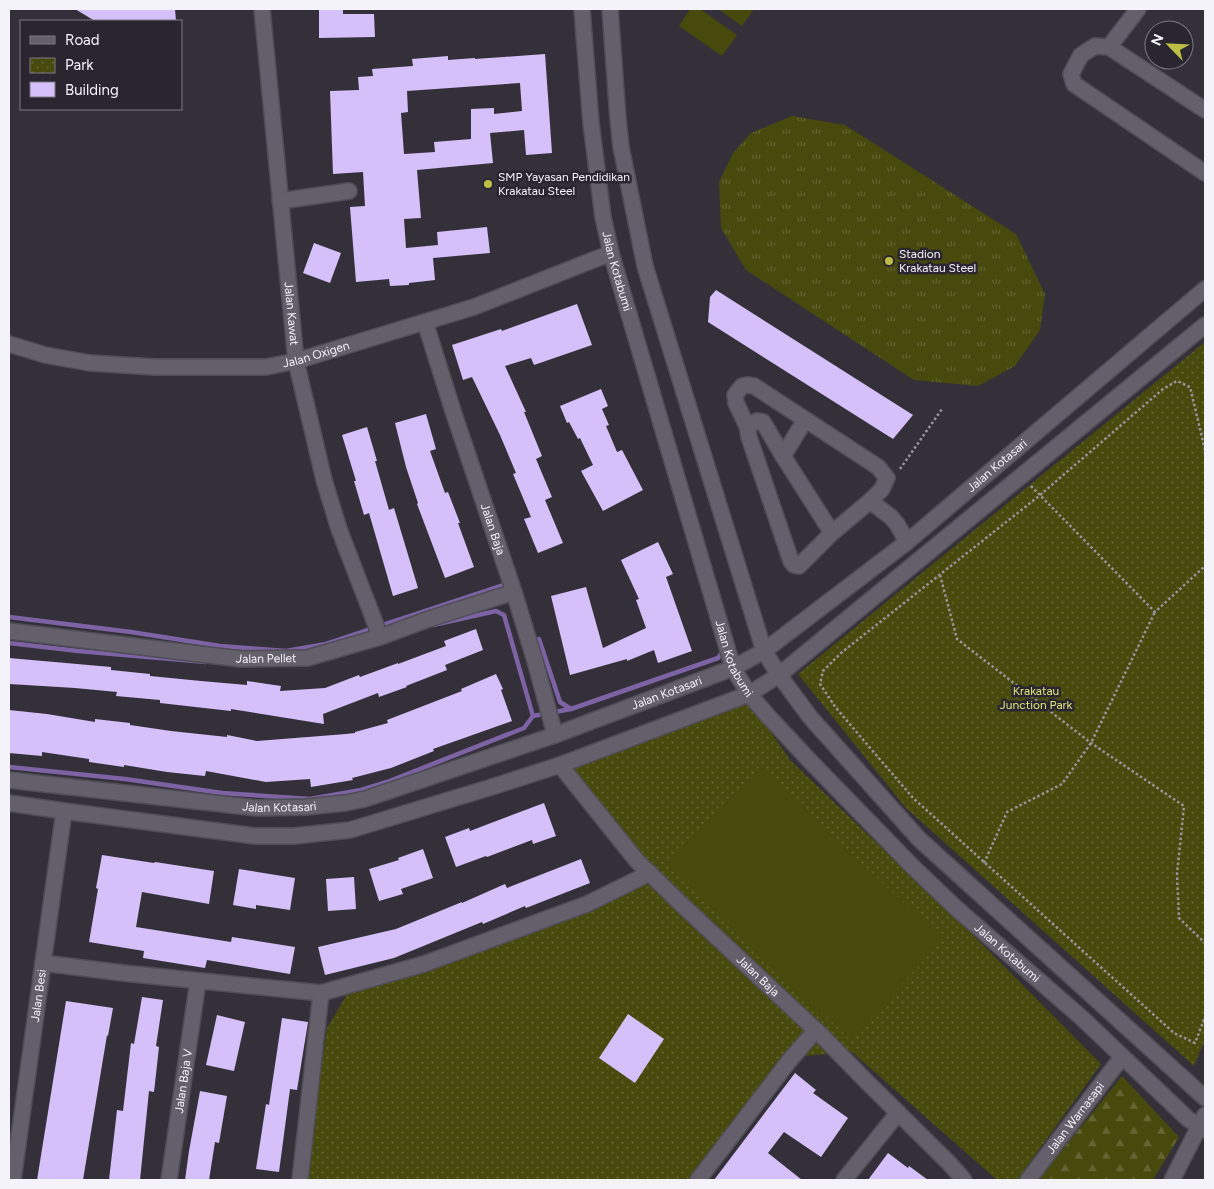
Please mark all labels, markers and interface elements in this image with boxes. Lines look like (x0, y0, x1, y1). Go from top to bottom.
legend (20, 20, 182, 110)
north arrow (1144, 20, 1194, 70)
text: Road (65, 31, 100, 49)
text: N (1148, 32, 1168, 48)
text: Park (65, 56, 94, 74)
text: Building (65, 81, 119, 99)
place label: SMP Yayasan Pendidikan Krakatau Steel (498, 170, 630, 198)
marker: SMP Yayasan Pendidikan Krakatau Steel (482, 178, 494, 190)
street label: Jalan Kotabumi (599, 230, 635, 313)
place label: Stadion Krakatau Steel (899, 247, 976, 275)
marker: Stadion Krakatau Steel (883, 255, 895, 267)
street label: Jalan Kawat (281, 281, 302, 347)
street label: Jalan Oxigen (281, 338, 351, 371)
street label: Jalan Kotasari (964, 436, 1030, 495)
street label: Jalan Baja (478, 502, 508, 557)
street label: Jalan Kotabumi (712, 618, 756, 700)
street label: Jalan Pellet (235, 651, 297, 666)
street label: Jalan Kotasari (630, 673, 704, 713)
park label: Krakatau Junction Park (1000, 684, 1073, 712)
street label: Jalan Kotasari (242, 799, 317, 815)
street label: Jalan Kotabumi (972, 920, 1043, 985)
street label: Jalan Baja (734, 953, 782, 999)
street label: Jalan Besi (28, 969, 49, 1023)
street label: Jalan Baja V (172, 1047, 195, 1114)
street label: Jalan Warnasapi (1044, 1079, 1107, 1157)

